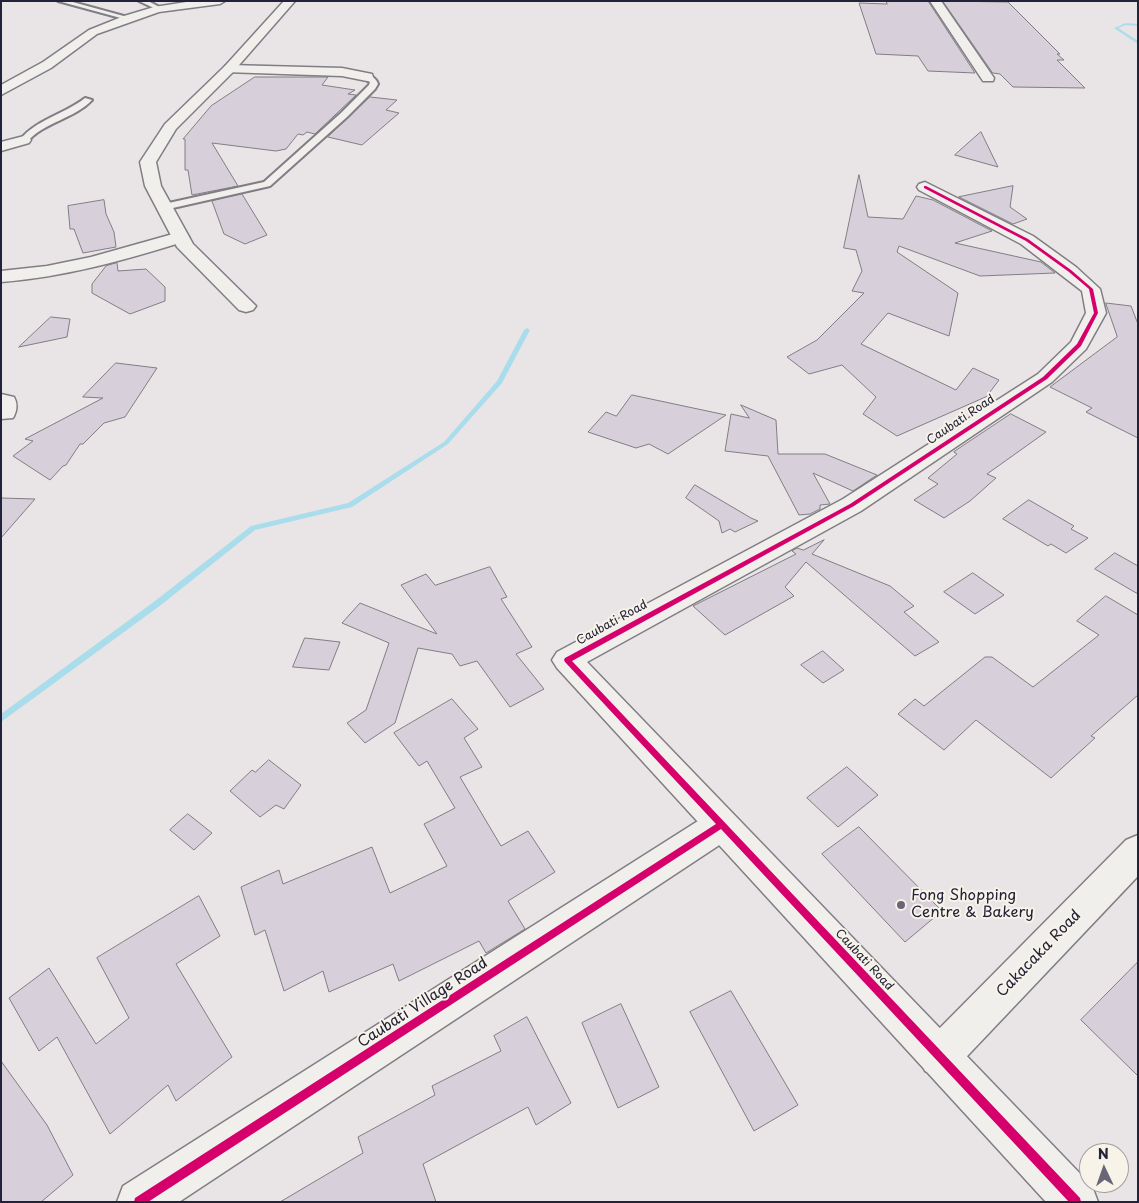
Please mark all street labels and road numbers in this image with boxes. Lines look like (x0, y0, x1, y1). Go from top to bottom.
street label: Caubati Road (924, 392, 998, 448)
street label: Caubati Road (574, 598, 650, 648)
street label: Cakacaka Road (993, 907, 1085, 1001)
street label: Caubati Road (832, 926, 896, 994)
street label: Caubati Village Road (355, 954, 491, 1052)

